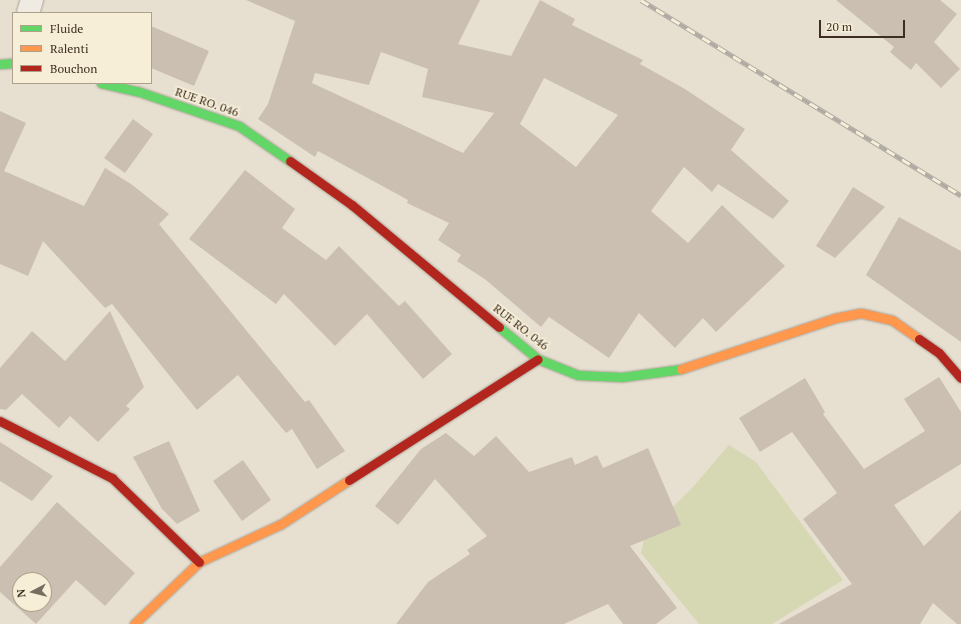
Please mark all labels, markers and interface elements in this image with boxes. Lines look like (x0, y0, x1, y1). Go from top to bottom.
legend (12, 12, 152, 84)
scale bar (821, 12, 907, 38)
text: 20 m (826, 19, 852, 34)
text: Fluide (50, 21, 83, 36)
text: Ralenti (50, 41, 89, 56)
text: Bouchon (50, 61, 97, 76)
street label: RUE RO. 046 (173, 84, 241, 120)
street label: RUE RO. 046 (490, 301, 552, 353)
north arrow (12, 572, 52, 612)
text: N (14, 588, 29, 598)

